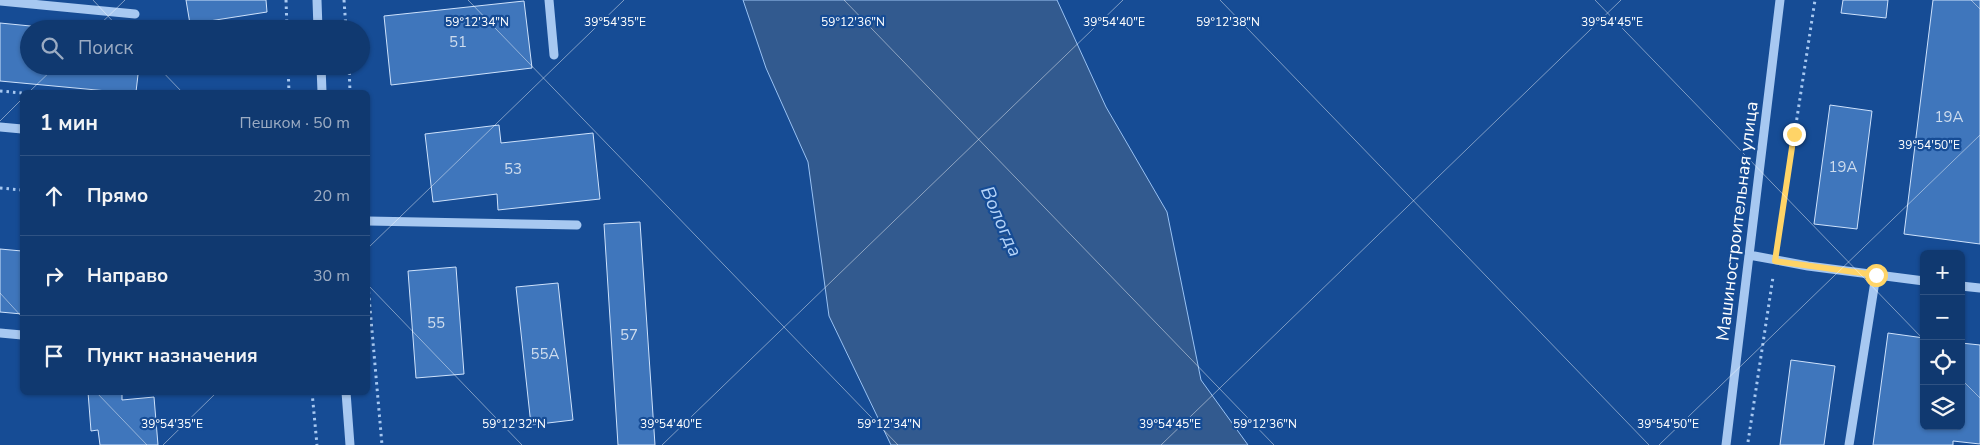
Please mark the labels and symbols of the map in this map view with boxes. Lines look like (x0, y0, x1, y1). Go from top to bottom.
text: 59°12'34"N (445, 14, 509, 30)
text: 39°54'35"E (584, 14, 646, 30)
text: 59°12'36"N (821, 14, 885, 30)
text: 39°54'40"E (1083, 14, 1145, 30)
text: 59°12'38"N (1196, 14, 1260, 30)
text: 39°54'45"E (1581, 14, 1643, 30)
house number: 51 (449, 32, 467, 52)
street label: Машиностроительная улица (1710, 100, 1764, 342)
house number: 19А (1935, 107, 1964, 127)
route end (1783, 123, 1806, 146)
text: 39°54'50"E (1898, 137, 1960, 153)
house number: 19А (1829, 157, 1858, 177)
house number: 53 (504, 159, 522, 179)
water label: Вологда (974, 182, 1028, 261)
route start (1865, 264, 1888, 287)
house number: 55 (427, 313, 445, 333)
house number: 57 (620, 325, 638, 345)
house number: 55А (531, 344, 560, 364)
text: 39°54'35"E (141, 416, 203, 432)
text: 59°12'32"N (482, 416, 546, 432)
text: 39°54'40"E (640, 416, 702, 432)
text: 59°12'34"N (857, 416, 921, 432)
text: 39°54'45"E (1139, 416, 1201, 432)
text: 59°12'36"N (1233, 416, 1297, 432)
text: 39°54'50"E (1637, 416, 1699, 432)

